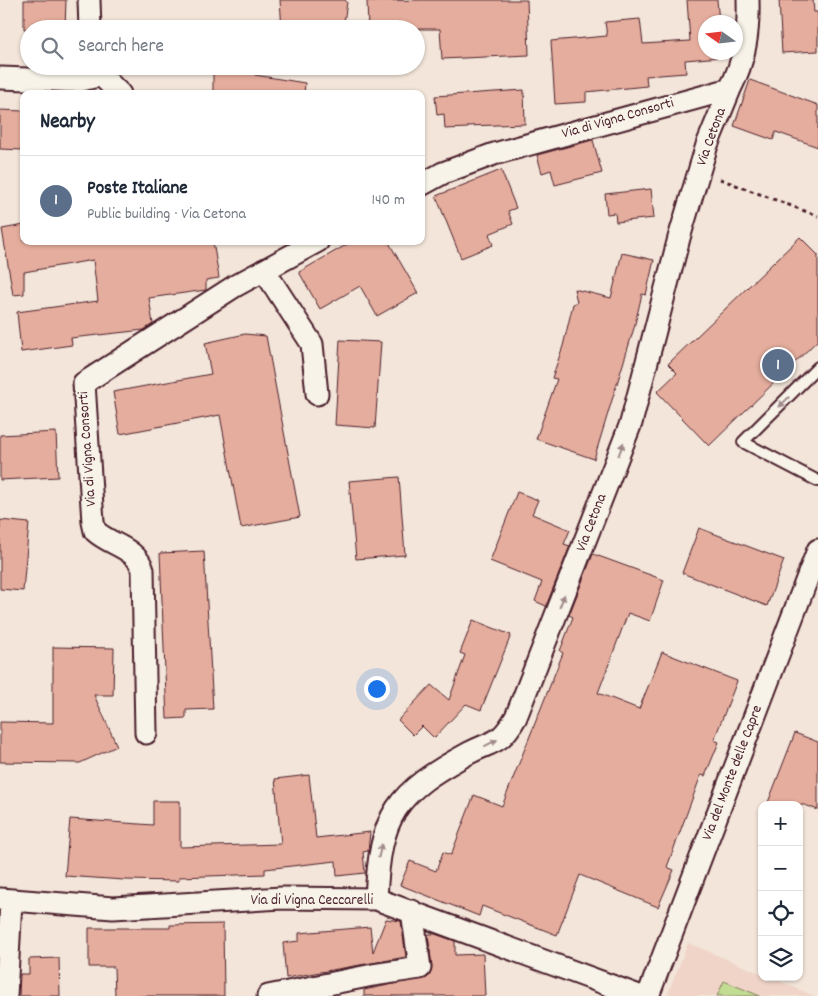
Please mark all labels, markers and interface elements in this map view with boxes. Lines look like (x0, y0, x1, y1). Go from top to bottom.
north arrow (698, 15, 743, 60)
search box (20, 20, 425, 75)
icon: search (38, 34, 66, 62)
text: Search here (78, 34, 164, 61)
street label: Via di Vigna Consorti (559, 92, 677, 145)
street label: Via Cetona (691, 104, 733, 169)
text: Nearby (40, 108, 95, 138)
text: Poste Italiane (87, 176, 188, 203)
text: 1 (54, 189, 58, 212)
text: 140 m (371, 189, 405, 212)
text: Public building · Via Cetona (87, 203, 246, 226)
pin: 1 (762, 346, 794, 384)
street label: Via di Vigna Consorti (73, 390, 103, 507)
one-way arrow (778, 395, 790, 407)
one-way arrow (617, 441, 625, 456)
street label: Via Cetona (571, 490, 613, 555)
one-way arrow (559, 594, 567, 608)
your location (364, 676, 390, 702)
street label: Via del Monte delle Capre (697, 702, 769, 844)
one-way arrow (484, 739, 498, 747)
map controls (758, 801, 803, 981)
button: + (758, 801, 803, 846)
one-way arrow (377, 842, 385, 858)
button: − (758, 846, 803, 891)
street label: Via di Vigna Ceccarelli (251, 890, 374, 912)
button: locate (758, 891, 803, 936)
button: layers (758, 936, 803, 981)

